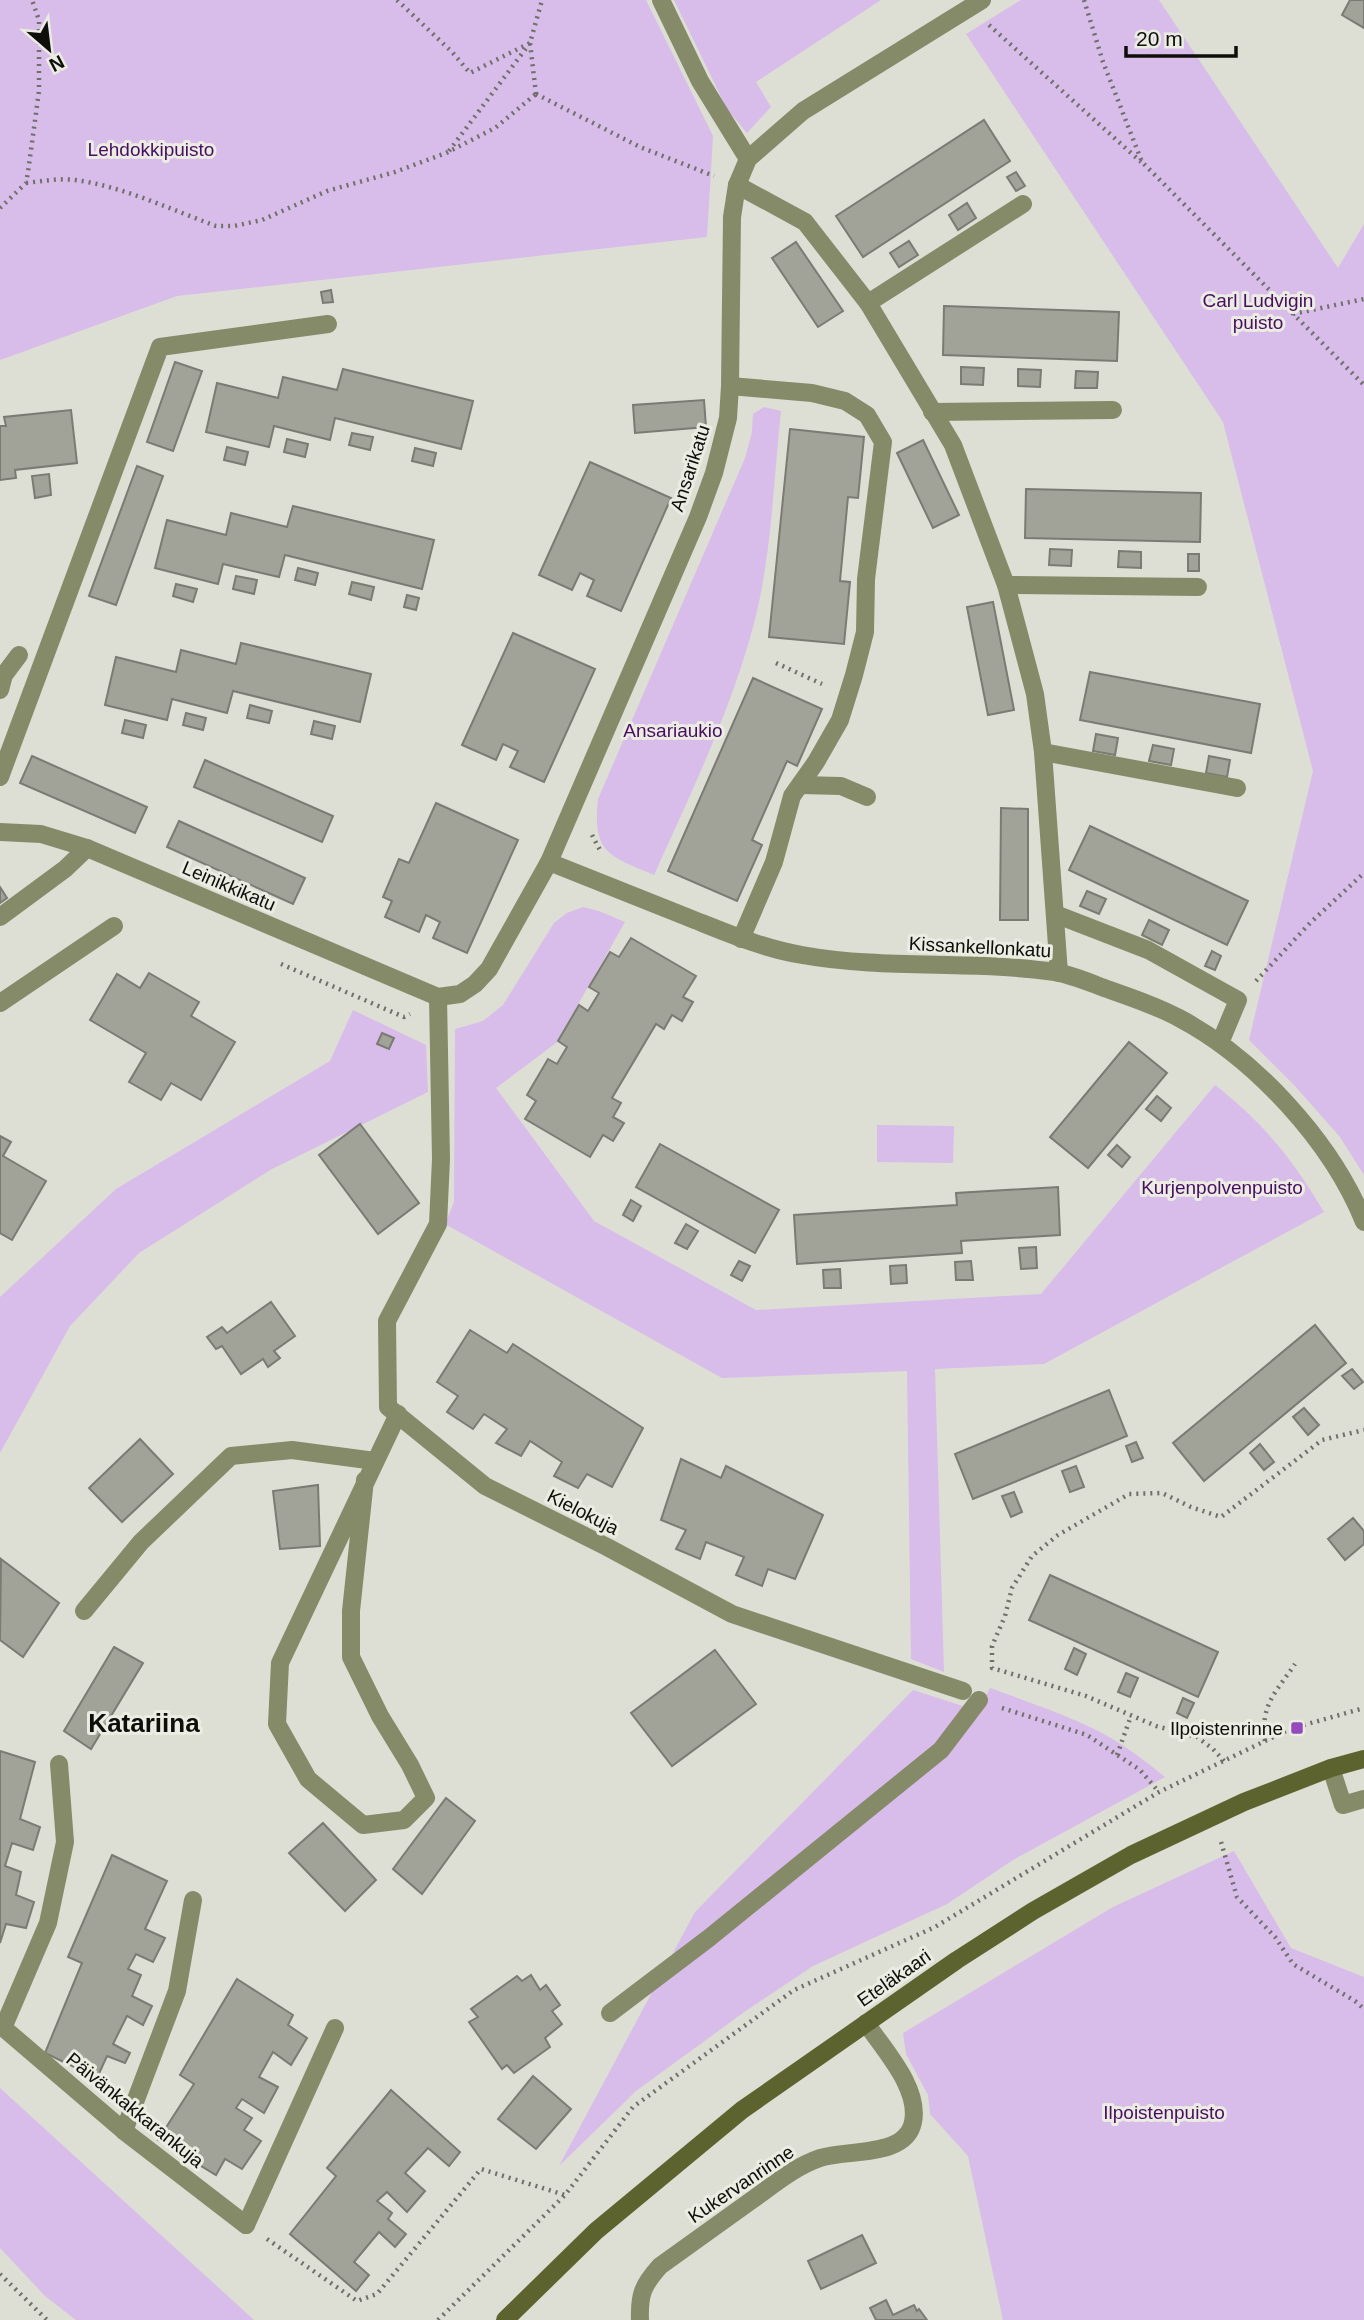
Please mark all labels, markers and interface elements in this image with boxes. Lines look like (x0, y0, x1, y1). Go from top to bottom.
north arrow (14, 14, 84, 84)
scale bar (1126, 14, 1236, 58)
text: 20 m (1136, 27, 1183, 50)
text: N (46, 51, 68, 76)
park label: Lehdokkipuisto (88, 139, 214, 160)
park label: Carl Ludvigin puisto (1203, 290, 1313, 333)
street label: Ansarikatu (666, 422, 714, 514)
park label: Ansariaukio (623, 720, 723, 741)
street label: Leinikkikatu (179, 857, 279, 915)
street label: Kissankellonkatu (908, 933, 1052, 961)
park label: Kurjenpolvenpuisto (1141, 1177, 1303, 1198)
street label: Kielokuja (544, 1485, 623, 1539)
district label: Katariina (88, 1708, 200, 1738)
place label: Ilpoistenrinne (1170, 1718, 1283, 1739)
marker: Ilpoistenrinne (1289, 1720, 1305, 1736)
street label: Eteläkaari (853, 1945, 935, 2011)
street label: Päivänkakkarankuja (62, 2048, 208, 2172)
park label: Ilpoistenpuisto (1103, 2102, 1225, 2123)
street label: Kukervanrinne (684, 2141, 798, 2227)

